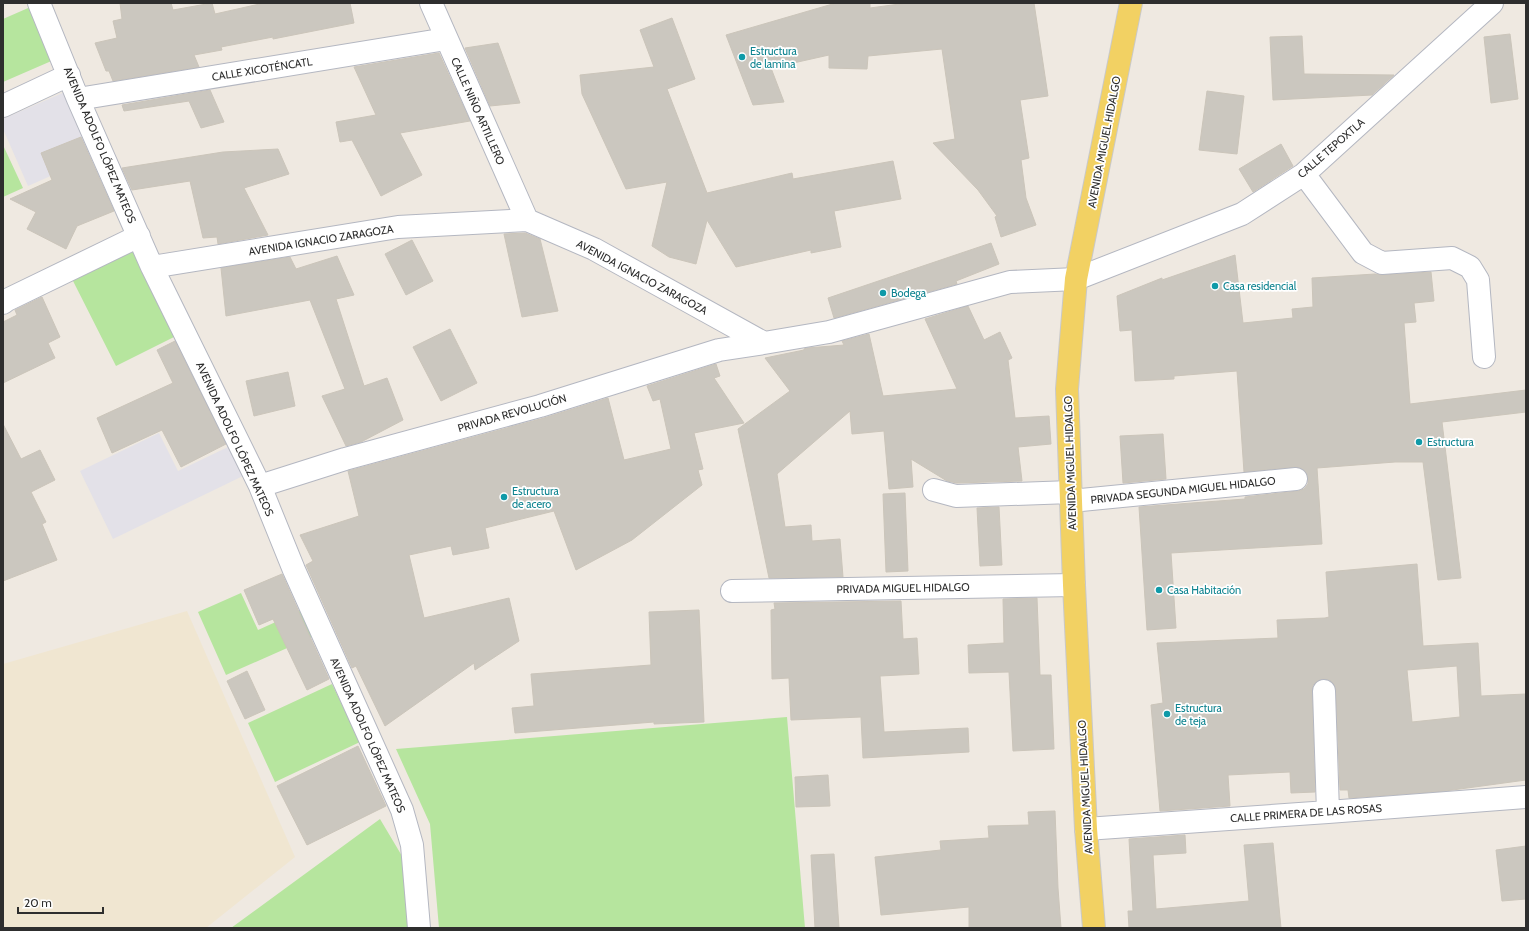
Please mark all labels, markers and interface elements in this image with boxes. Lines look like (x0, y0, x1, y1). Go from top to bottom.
place label: Estructura de lamina (750, 44, 797, 71)
marker: Estructura de lamina (737, 52, 747, 62)
street label: CALLE XICOTÉNCATL (211, 54, 314, 84)
street label: CALLE NIÑO ARTILLERO (448, 55, 508, 168)
street label: AVENIDA ADOLFO LÓPEZ MATEOS (61, 65, 140, 226)
street label: AVENIDA MIGUEL HIDALGO (1084, 74, 1124, 209)
street label: CALLE TEPOXTLA (1295, 115, 1368, 181)
street label: AVENIDA IGNACIO ZARAGOZA (248, 222, 395, 258)
street label: AVENIDA IGNACIO ZARAGOZA (574, 236, 710, 318)
place label: Casa residencial (1223, 279, 1297, 293)
marker: Casa residencial (1210, 281, 1220, 291)
place label: Bodega (891, 286, 927, 300)
marker: Bodega (878, 288, 888, 298)
street label: AVENIDA ADOLFO LÓPEZ MATEOS (193, 360, 277, 519)
street label: PRIVADA REVOLUCIÓN (456, 391, 568, 435)
street label: AVENIDA MIGUEL HIDALGO (1061, 395, 1079, 530)
place label: Estructura (1427, 435, 1474, 449)
marker: Estructura (1414, 437, 1424, 447)
street label: PRIVADA SEGUNDA MIGUEL HIDALGO (1090, 473, 1277, 507)
place label: Estructura de acero (512, 484, 559, 511)
marker: Estructura de acero (499, 492, 509, 502)
street label: PRIVADA MIGUEL HIDALGO (836, 580, 970, 596)
place label: Casa Habitación (1167, 583, 1241, 597)
marker: Casa Habitación (1154, 585, 1164, 595)
street label: AVENIDA ADOLFO LÓPEZ MATEOS (327, 655, 409, 815)
place label: Estructura de teja (1175, 701, 1222, 728)
marker: Estructura de teja (1162, 709, 1172, 719)
street label: AVENIDA MIGUEL HIDALGO (1074, 719, 1096, 854)
street label: CALLE PRIMERA DE LAS ROSAS (1230, 801, 1383, 825)
scale bar (18, 889, 103, 915)
text: 20 m (24, 895, 52, 910)

